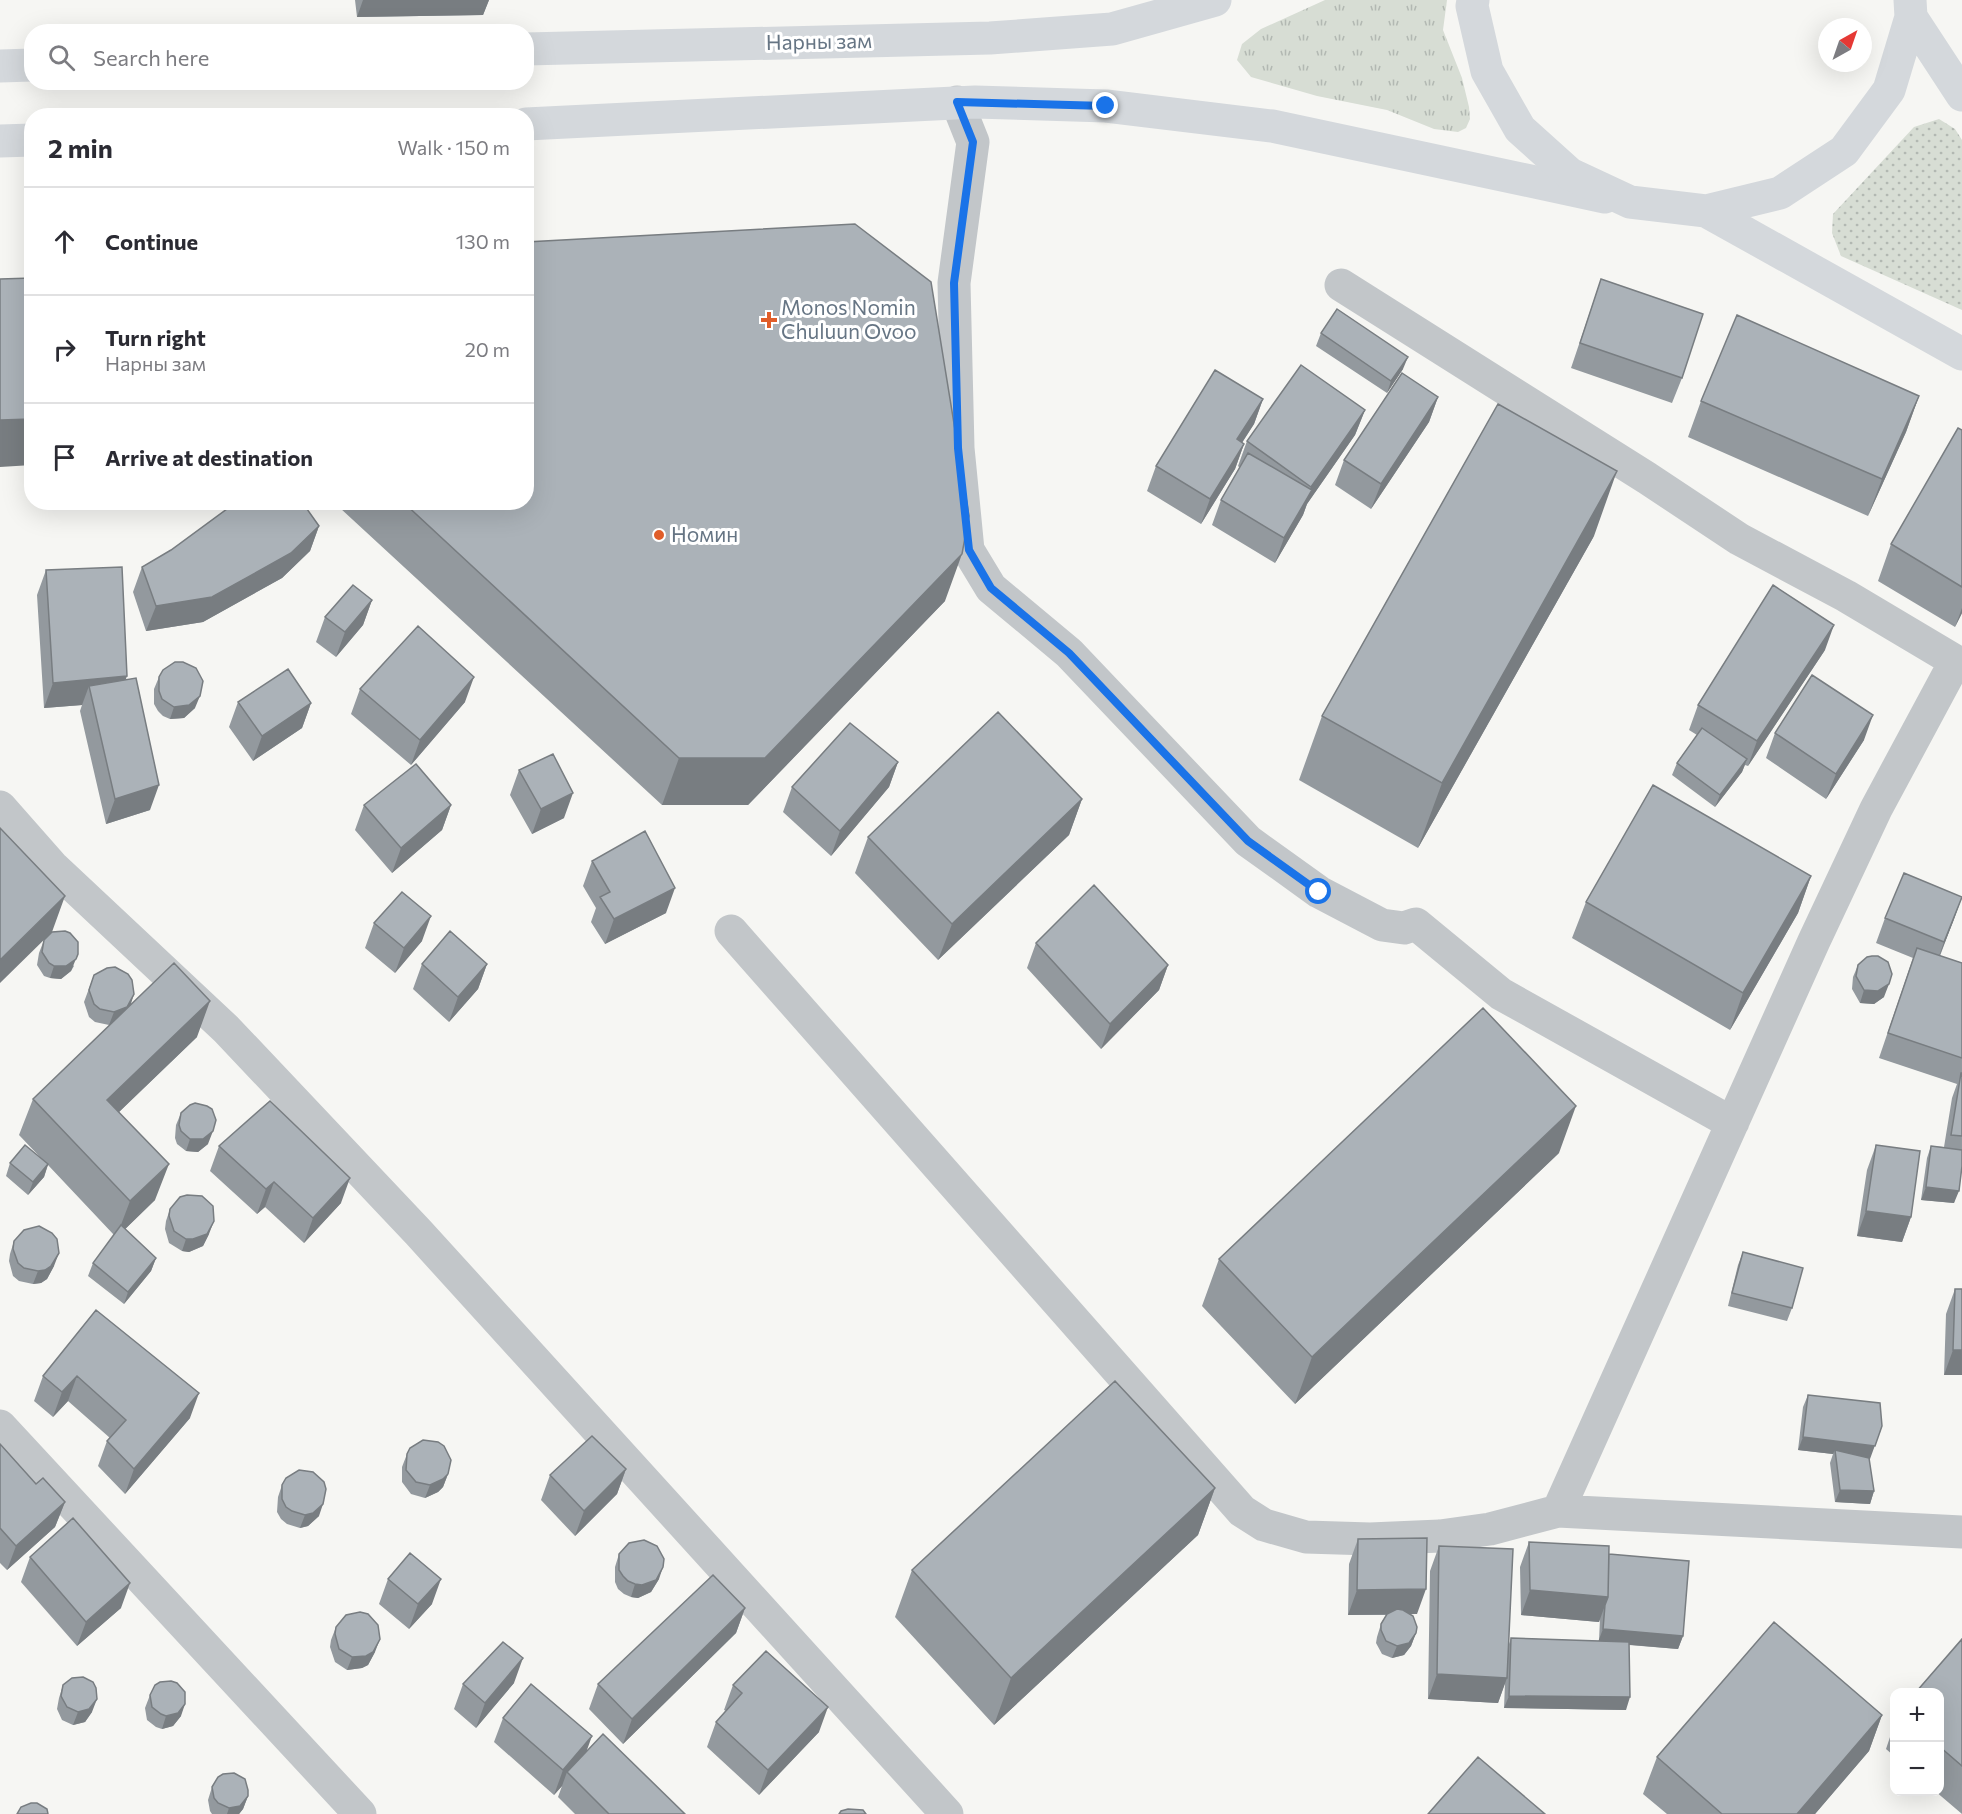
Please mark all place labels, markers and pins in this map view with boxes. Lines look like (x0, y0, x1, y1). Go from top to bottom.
place label: Monos Nomin Chuluun Ovoo (781, 294, 917, 343)
marker: Monos Nomin Chuluun Ovoo (762, 313, 776, 327)
place label: Номин (671, 521, 738, 546)
marker: Номин (652, 528, 666, 542)

